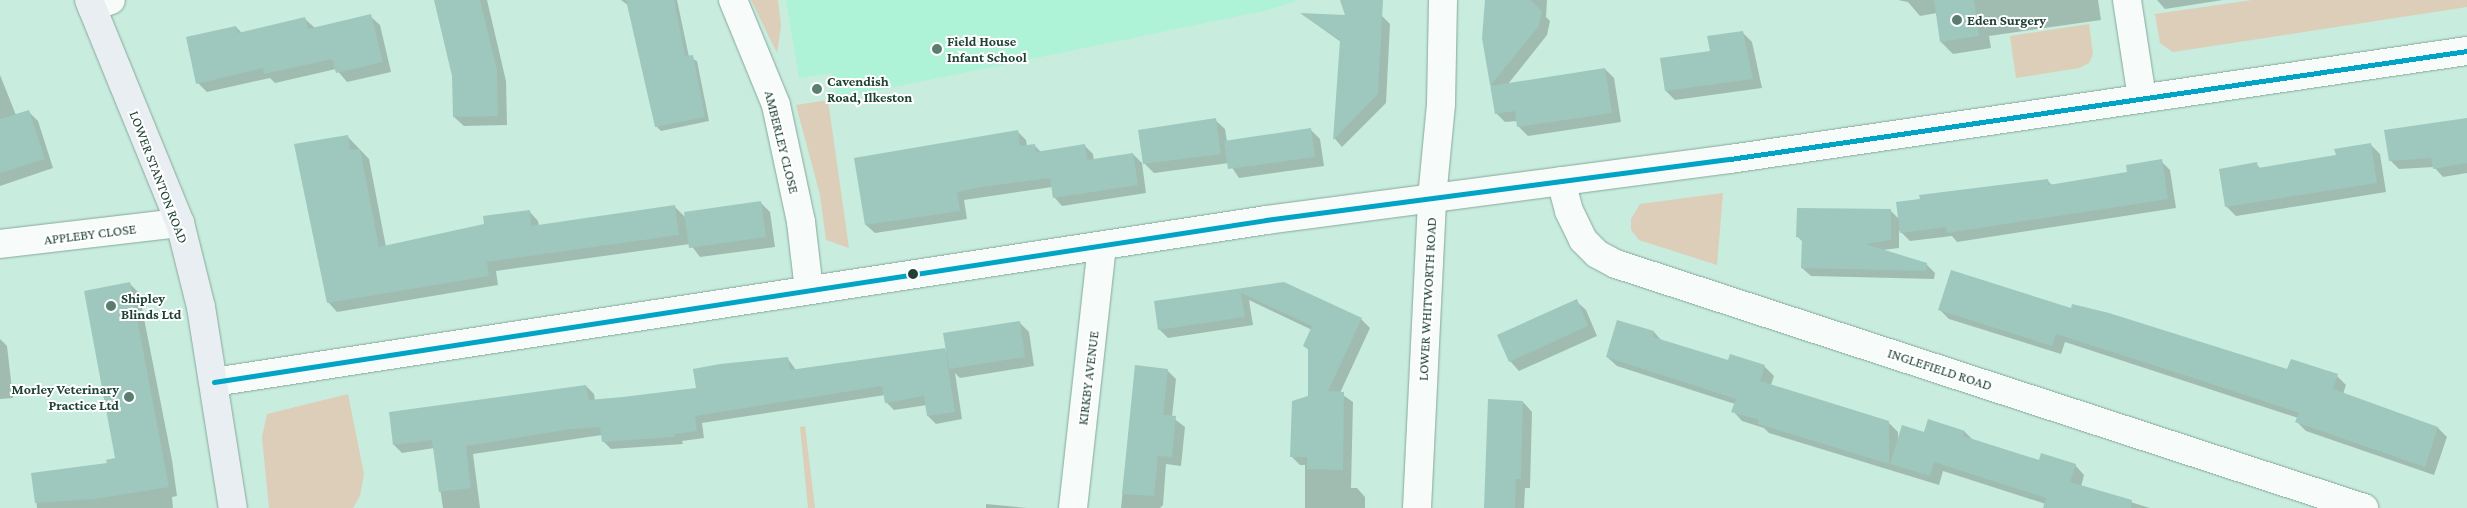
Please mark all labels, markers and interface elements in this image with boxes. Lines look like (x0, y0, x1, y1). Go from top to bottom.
place label: Eden Surgery (1967, 12, 2046, 28)
marker: Eden Surgery (1951, 14, 1963, 26)
place label: Field House Infant School (947, 33, 1027, 65)
marker: Field House Infant School (931, 43, 943, 55)
place label: Cavendish Road, Ilkeston (827, 73, 912, 105)
marker: Cavendish Road, Ilkeston (811, 83, 823, 95)
street label: AMBERLEY CLOSE (761, 89, 803, 195)
street label: LOWER STANTON ROAD (126, 108, 192, 246)
street label: LOWER WHITWORTH ROAD (1414, 217, 1440, 381)
street label: APPLEBY CLOSE (43, 220, 137, 248)
unlabelled marker (908, 269, 918, 279)
place label: Shipley Blinds Ltd (121, 290, 181, 322)
marker: Shipley Blinds Ltd (105, 300, 117, 312)
street label: KIRKBY AVENUE (1074, 330, 1102, 426)
street label: INGLEFIELD ROAD (1886, 344, 1994, 394)
place label: Morley Veterinary Practice Ltd (12, 381, 119, 414)
marker: Morley Veterinary Practice Ltd (123, 391, 135, 403)

